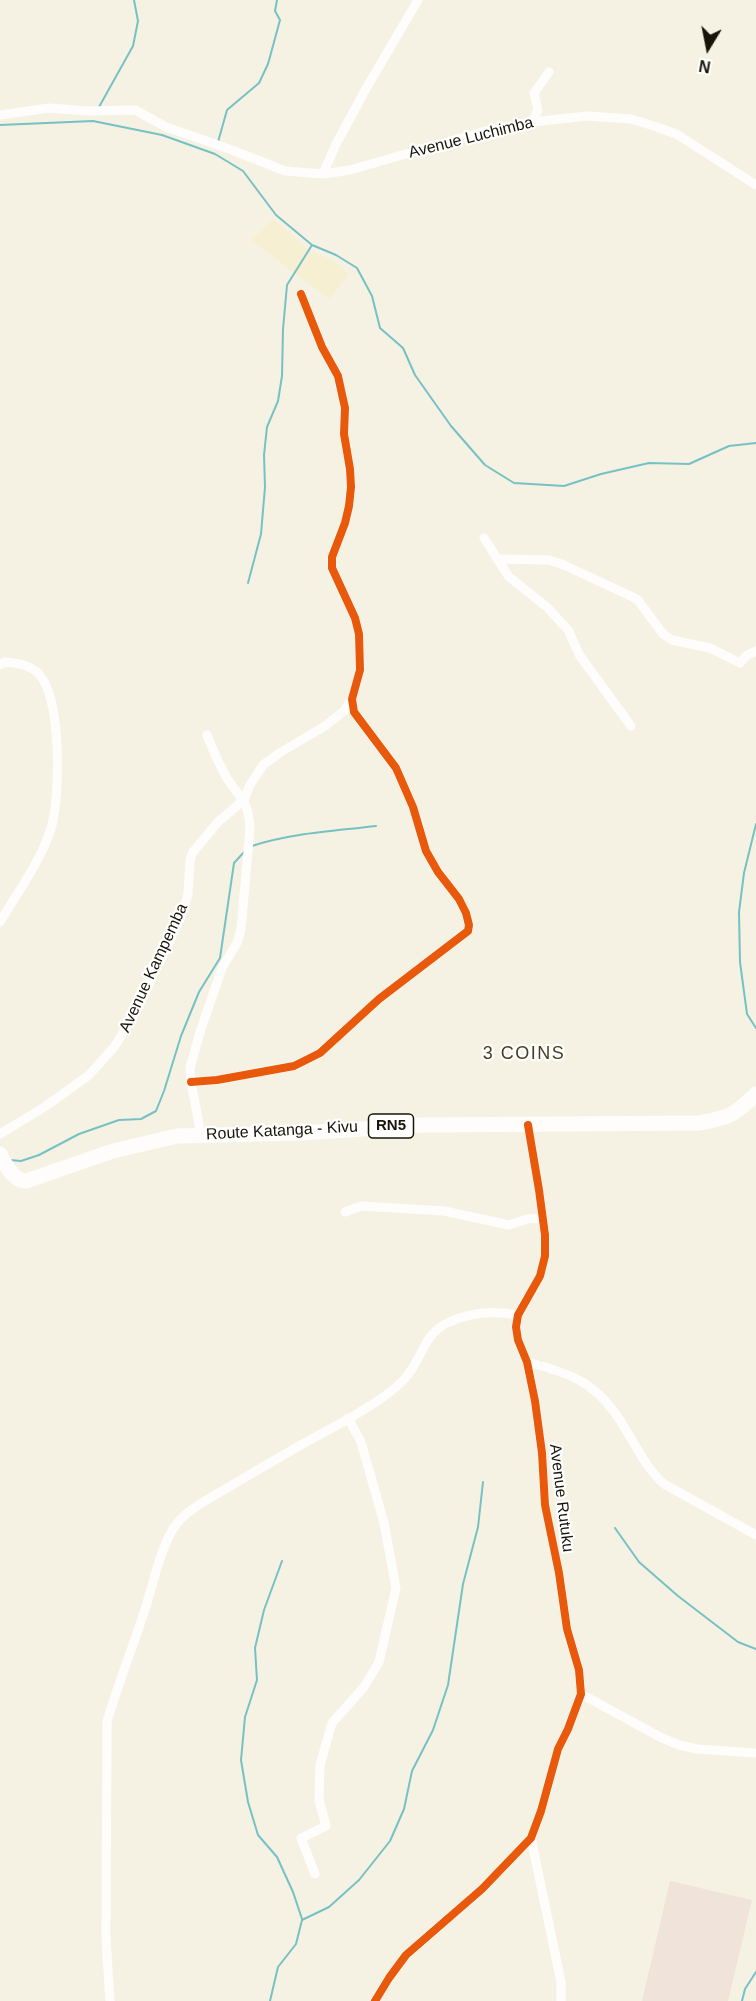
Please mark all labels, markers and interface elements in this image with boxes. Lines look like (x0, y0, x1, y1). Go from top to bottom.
north arrow (678, 18, 738, 78)
text: N (698, 57, 712, 76)
street label: Avenue Luchimba (407, 113, 535, 163)
street label: Avenue Kampemba (116, 900, 192, 1036)
district label: 3 COINS (483, 1043, 565, 1065)
road number: RN5 (368, 1114, 414, 1138)
street label: Route Katanga - Kivu (206, 1117, 358, 1145)
street label: Avenue Rutuku (545, 1443, 577, 1553)

